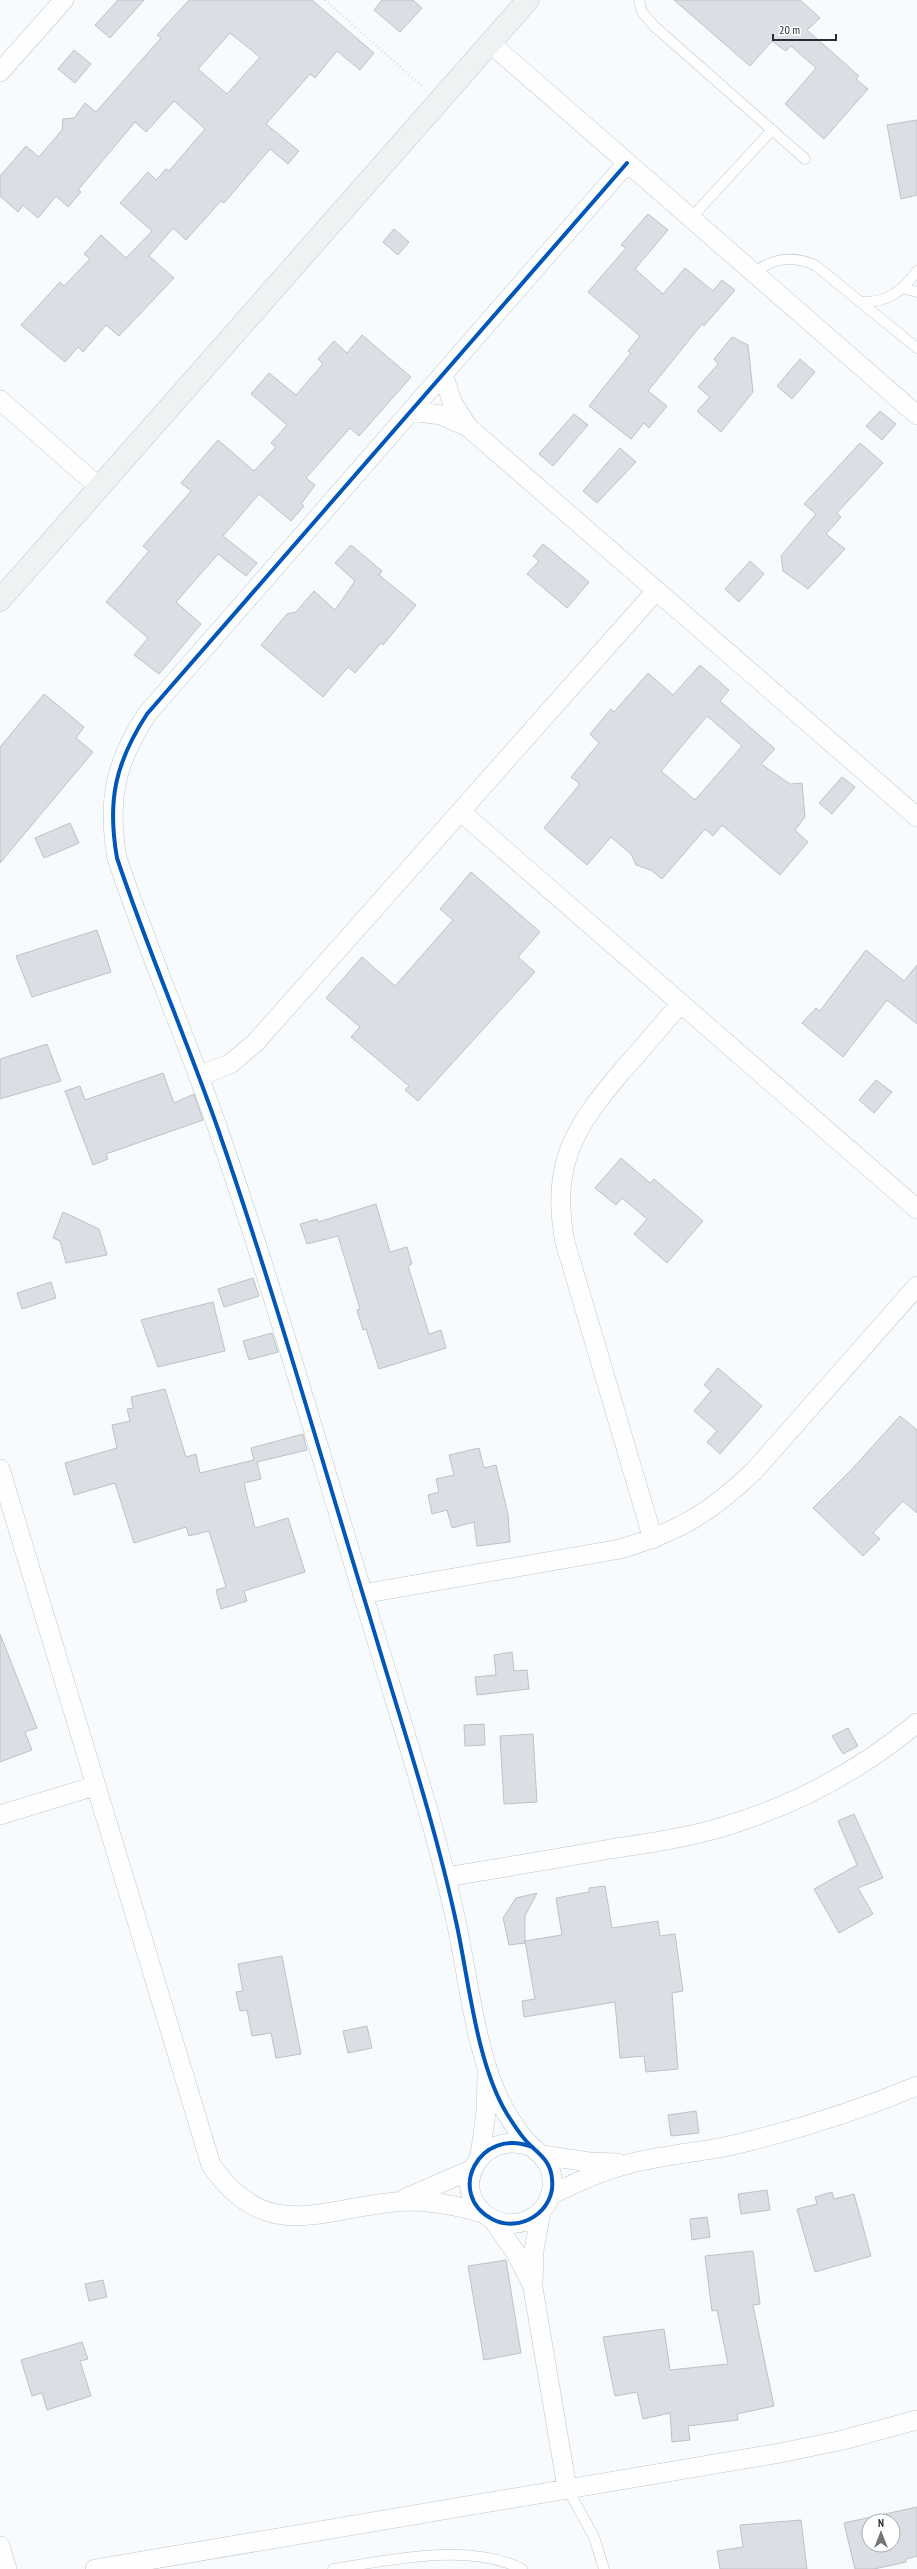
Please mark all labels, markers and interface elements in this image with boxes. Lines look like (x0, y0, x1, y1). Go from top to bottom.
scale bar (773, 16, 836, 42)
text: 20 m (779, 22, 800, 37)
north arrow (861, 2513, 901, 2553)
text: N (878, 2516, 884, 2530)

